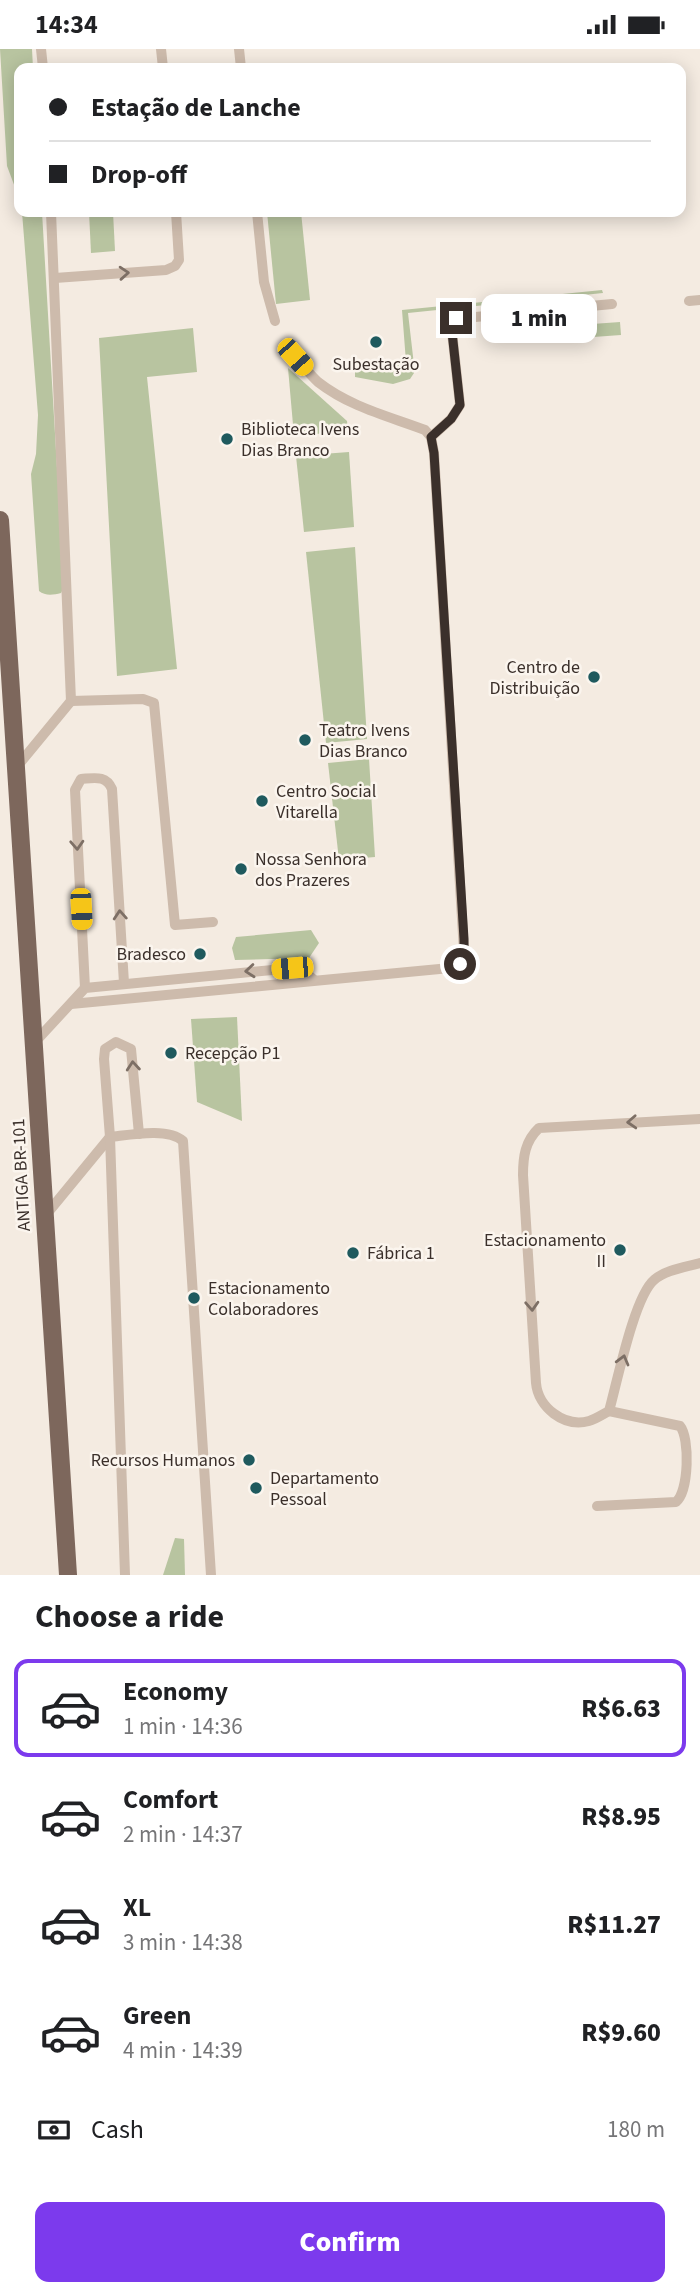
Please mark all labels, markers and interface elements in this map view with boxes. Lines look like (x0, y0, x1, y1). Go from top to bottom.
text: 14:34 (35, 6, 98, 43)
text: Estação de Lanche (91, 89, 301, 126)
text: Drop-off (91, 156, 187, 193)
one-way arrow (118, 266, 129, 281)
callout: 1 min (480, 293, 596, 343)
route end (440, 302, 472, 334)
text: 1 min (511, 302, 567, 335)
car (274, 334, 317, 380)
marker: Subestação (368, 334, 384, 350)
place label: Subestação (332, 352, 420, 377)
place label: Biblioteca Ivens Dias Branco (241, 417, 359, 463)
marker: Biblioteca Ivens Dias Branco (219, 431, 235, 447)
place label: Centro de Distribuição (490, 655, 580, 701)
marker: Centro de Distribuição (586, 669, 602, 685)
place label: Teatro Ivens Dias Branco (319, 718, 410, 764)
marker: Teatro Ivens Dias Branco (297, 732, 313, 748)
place label: Centro Social Vitarella (276, 779, 376, 825)
marker: Centro Social Vitarella (254, 793, 270, 809)
one-way arrow (70, 840, 85, 851)
place label: Nossa Senhora dos Prazeres (255, 847, 367, 893)
marker: Nossa Senhora dos Prazeres (233, 861, 249, 877)
car (70, 887, 93, 931)
one-way arrow (113, 909, 128, 920)
place label: Bradesco (116, 942, 186, 967)
marker: Bradesco (192, 946, 208, 962)
route start (444, 948, 476, 980)
car (271, 956, 314, 980)
one-way arrow (244, 964, 256, 979)
place label: Recepção P1 (185, 1041, 280, 1066)
marker: Recepção P1 (163, 1045, 179, 1061)
one-way arrow (126, 1060, 141, 1071)
one-way arrow (626, 1115, 637, 1130)
street label: ANTIGA BR-101 (6, 1118, 37, 1232)
place label: Estacionamento II (484, 1228, 606, 1274)
place label: Fábrica 1 (367, 1241, 435, 1266)
marker: Estacionamento II (612, 1242, 628, 1258)
marker: Fábrica 1 (345, 1245, 361, 1261)
place label: Estacionamento Colaboradores (208, 1276, 330, 1322)
marker: Estacionamento Colaboradores (186, 1290, 202, 1306)
one-way arrow (524, 1301, 539, 1312)
one-way arrow (615, 1354, 630, 1366)
place label: Recursos Humanos (91, 1448, 235, 1473)
marker: Recursos Humanos (241, 1452, 257, 1468)
place label: Departamento Pessoal (270, 1466, 379, 1512)
marker: Departamento Pessoal (248, 1480, 264, 1496)
text: Choose a ride (35, 1594, 224, 1640)
text: Economy (123, 1673, 228, 1710)
icon: car (39, 1677, 102, 1740)
text: R$6.63 (581, 1690, 661, 1727)
text: 1 min · 14:36 (123, 1710, 243, 1743)
text: Comfort (123, 1781, 218, 1818)
icon: car (39, 1785, 102, 1848)
text: R$8.95 (581, 1798, 661, 1835)
text: 2 min · 14:37 (123, 1818, 243, 1851)
text: XL (123, 1889, 151, 1926)
icon: car (39, 1893, 102, 1956)
text: R$11.27 (567, 1906, 661, 1943)
text: 3 min · 14:38 (123, 1926, 243, 1959)
text: Green (123, 1997, 191, 2034)
icon: car (39, 2001, 102, 2064)
text: R$9.60 (581, 2014, 661, 2051)
text: 4 min · 14:39 (123, 2034, 243, 2067)
icon: cash (35, 2111, 73, 2149)
text: Cash (91, 2111, 144, 2148)
text: 180 m (607, 2113, 665, 2146)
button: Confirm (35, 2202, 665, 2282)

